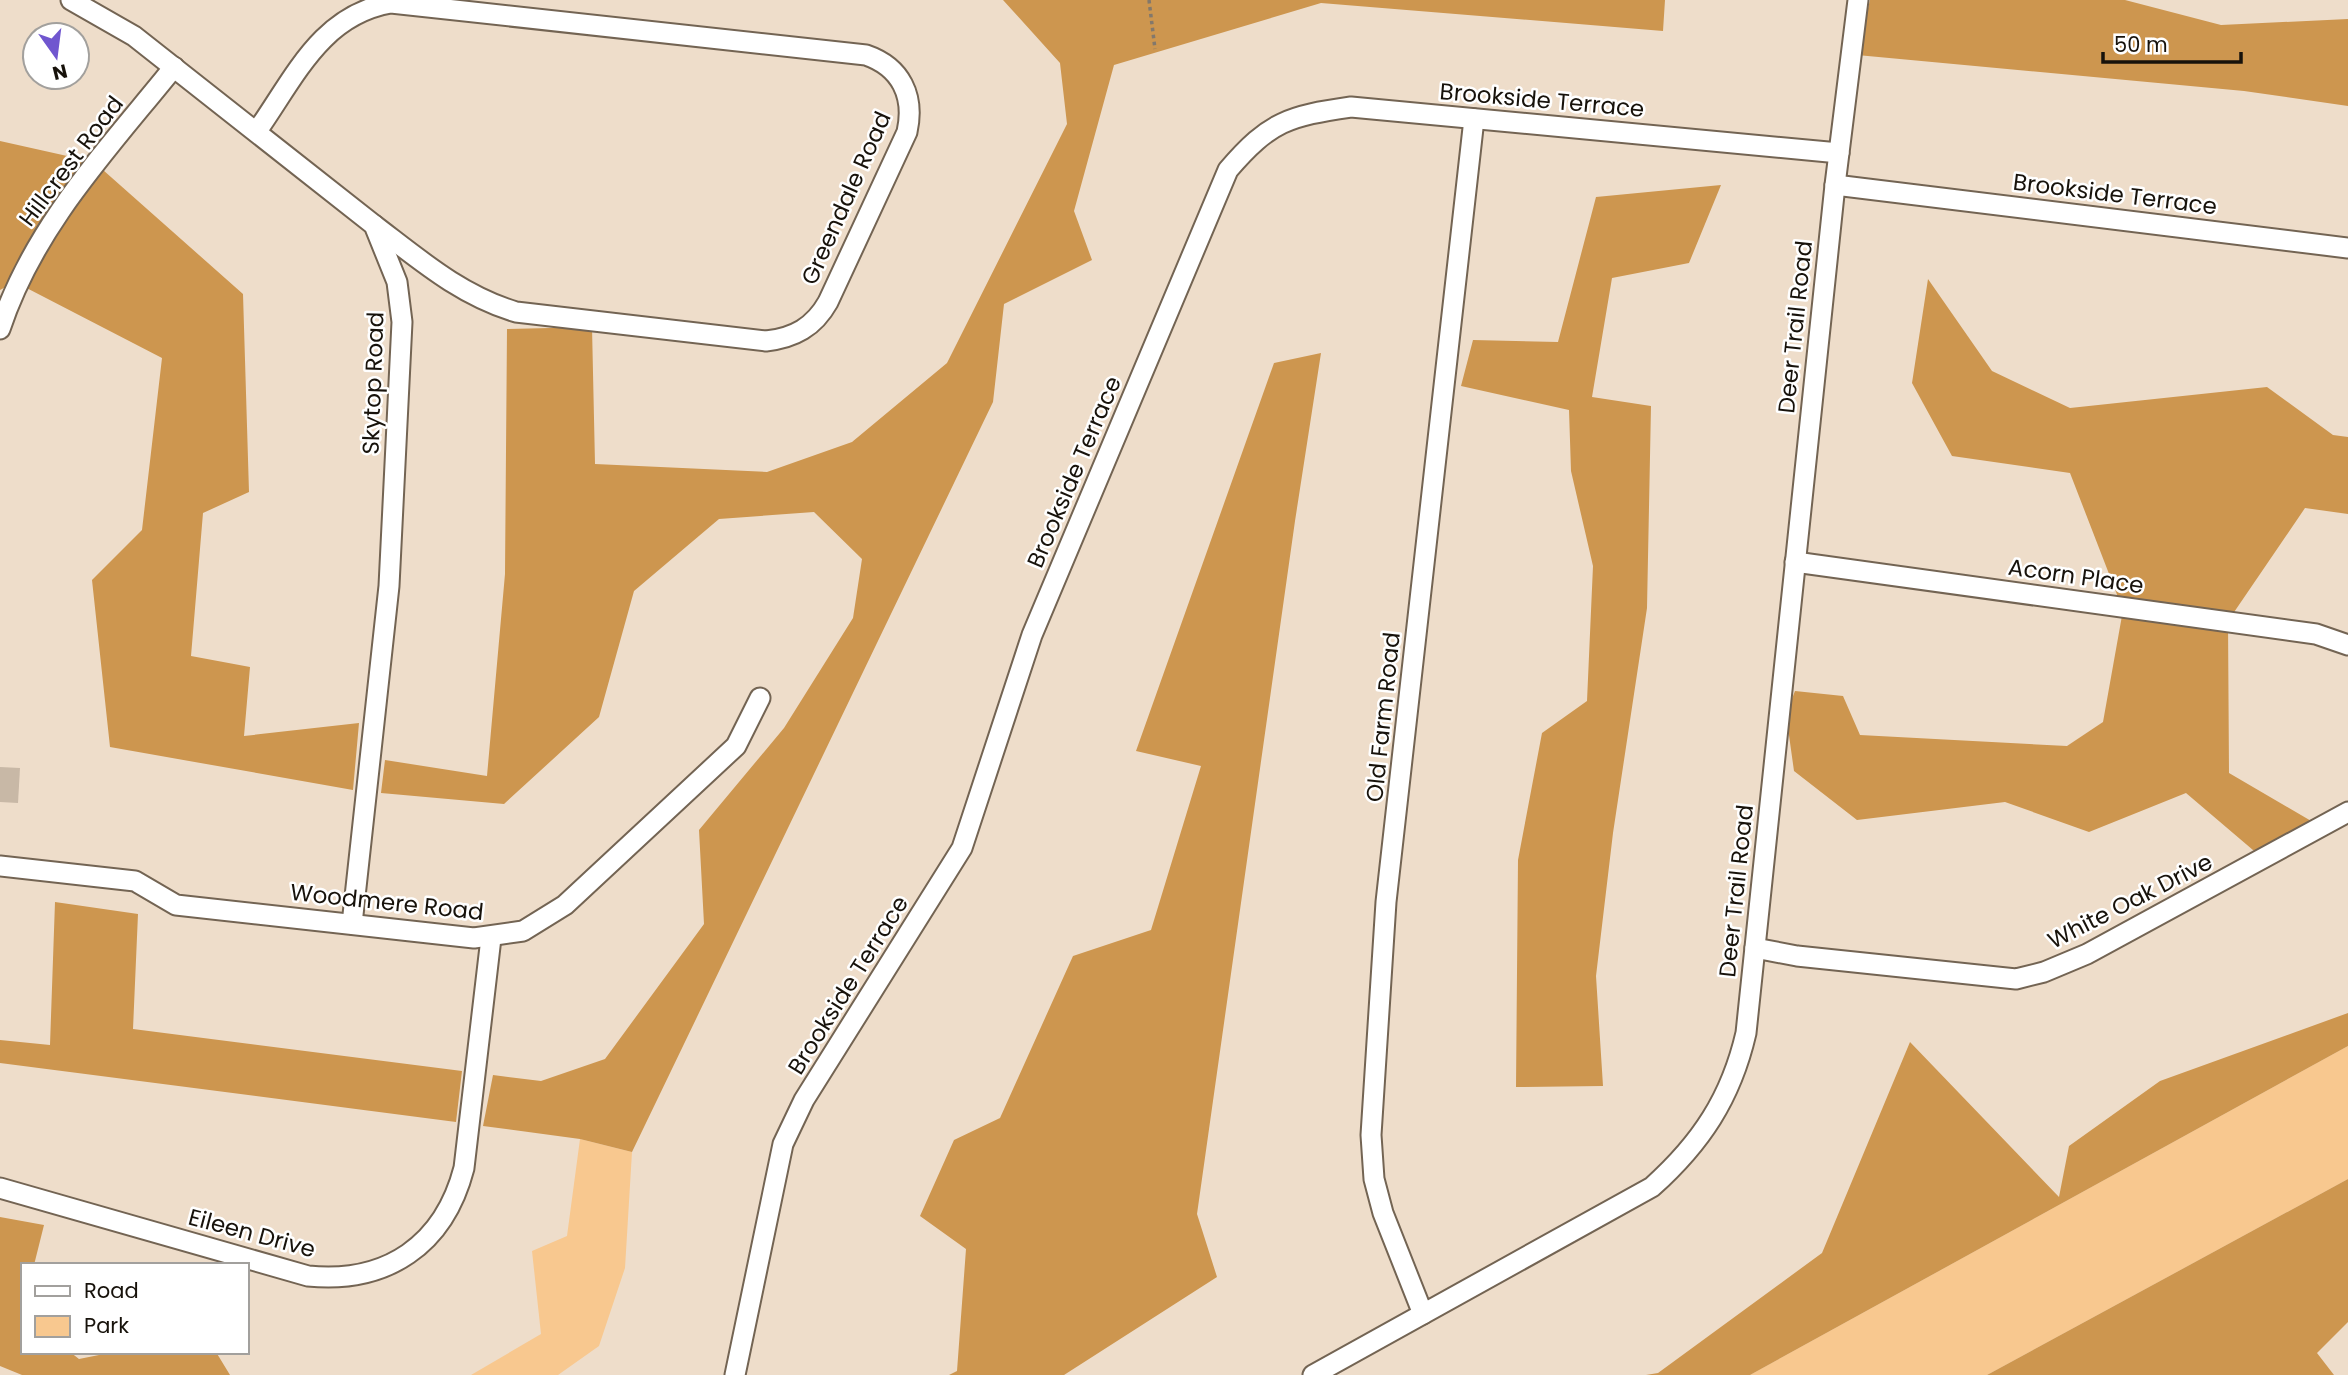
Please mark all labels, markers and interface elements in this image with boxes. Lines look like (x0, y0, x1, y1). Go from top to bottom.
north arrow (21, 21, 91, 91)
scale bar (2103, 21, 2241, 65)
text: 50 m (2114, 30, 2168, 59)
text: N (50, 57, 70, 87)
street label: Brookside Terrace (1438, 75, 1646, 125)
street label: Hillcrest Road (11, 89, 131, 233)
street label: Greendale Road (793, 106, 899, 290)
street label: Brookside Terrace (2011, 166, 2219, 222)
street label: Deer Trail Road (1770, 239, 1820, 415)
street label: Skytop Road (355, 311, 391, 455)
street label: Brookside Terrace (1019, 371, 1129, 573)
street label: Acorn Place (2006, 551, 2146, 601)
street label: Old Farm Road (1358, 630, 1408, 804)
street label: Deer Trail Road (1711, 803, 1761, 979)
street label: White Oak Drive (2042, 846, 2218, 956)
street label: Woodmere Road (289, 876, 485, 928)
street label: Brookside Terrace (780, 890, 916, 1080)
street label: Eileen Drive (185, 1201, 319, 1265)
legend (21, 1263, 248, 1354)
text: Road (84, 1276, 139, 1305)
text: Park (84, 1311, 129, 1340)

